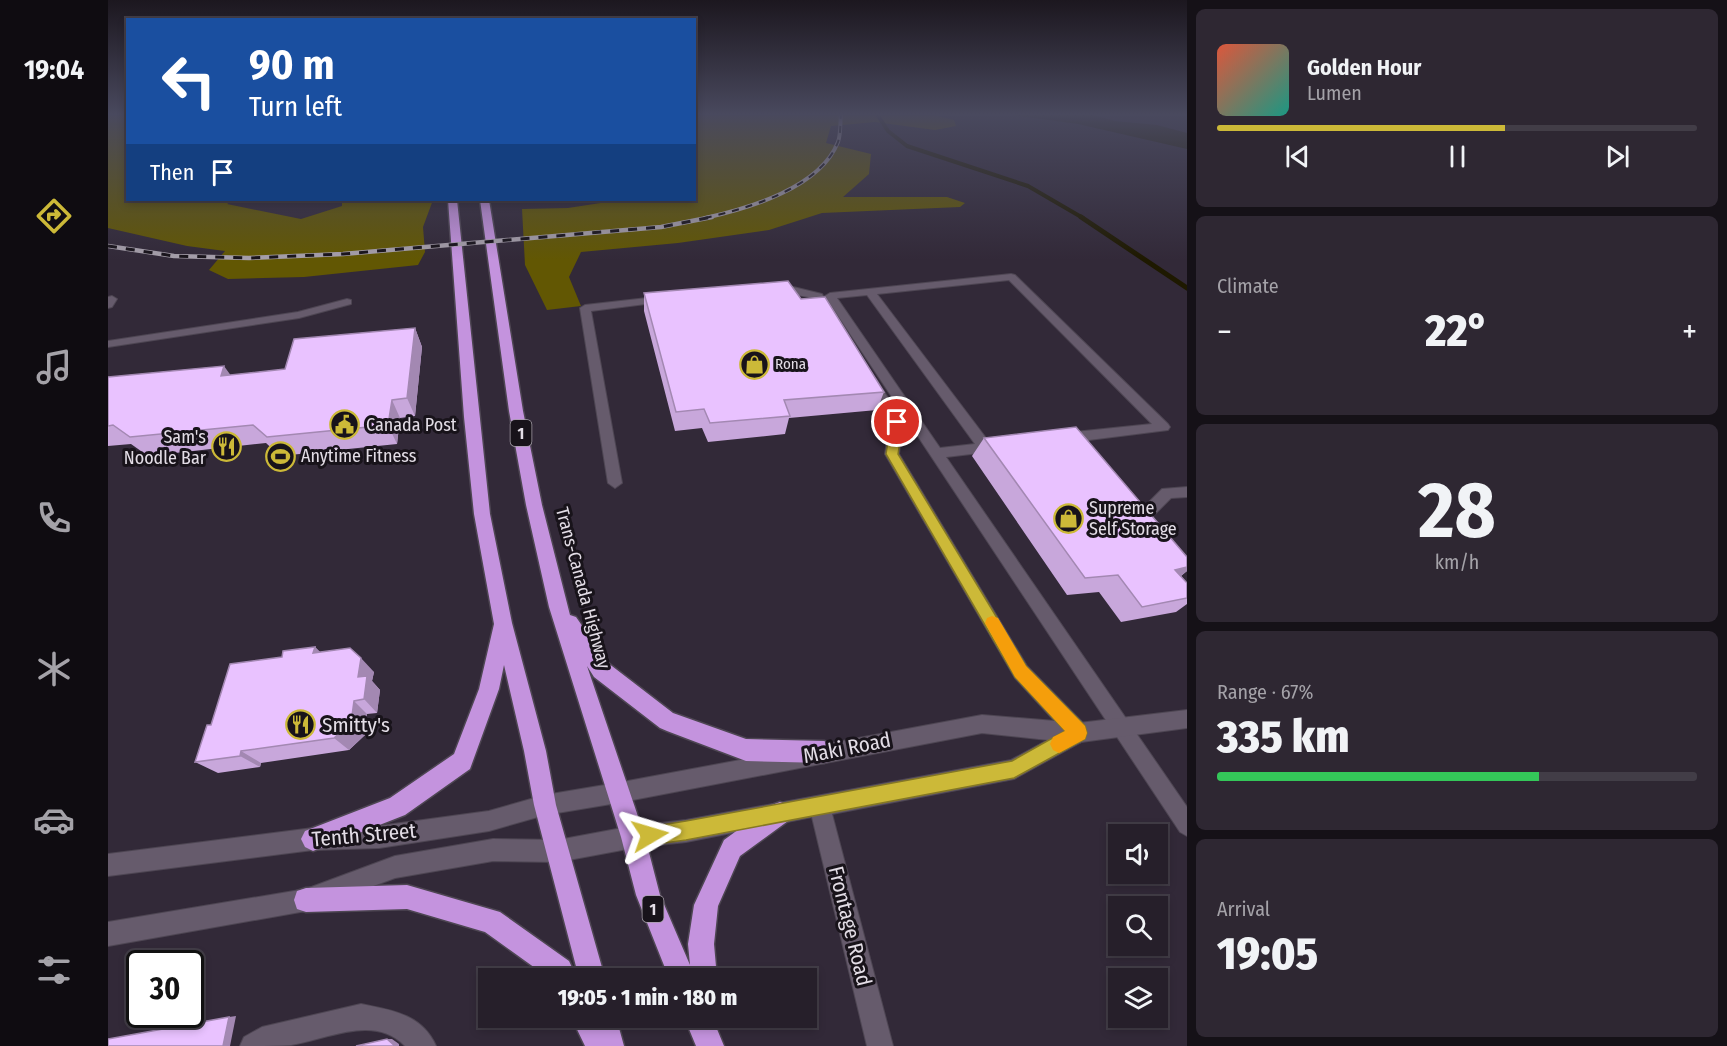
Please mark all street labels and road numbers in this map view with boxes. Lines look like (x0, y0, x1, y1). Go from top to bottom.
road number: 1 (510, 420, 532, 446)
street label: Trans-Canada Highway (551, 505, 615, 671)
street label: Maki Road (801, 727, 893, 769)
street label: Tenth Street (311, 817, 417, 853)
street label: Frontage Road (823, 863, 877, 989)
road number: 1 (642, 896, 664, 922)

